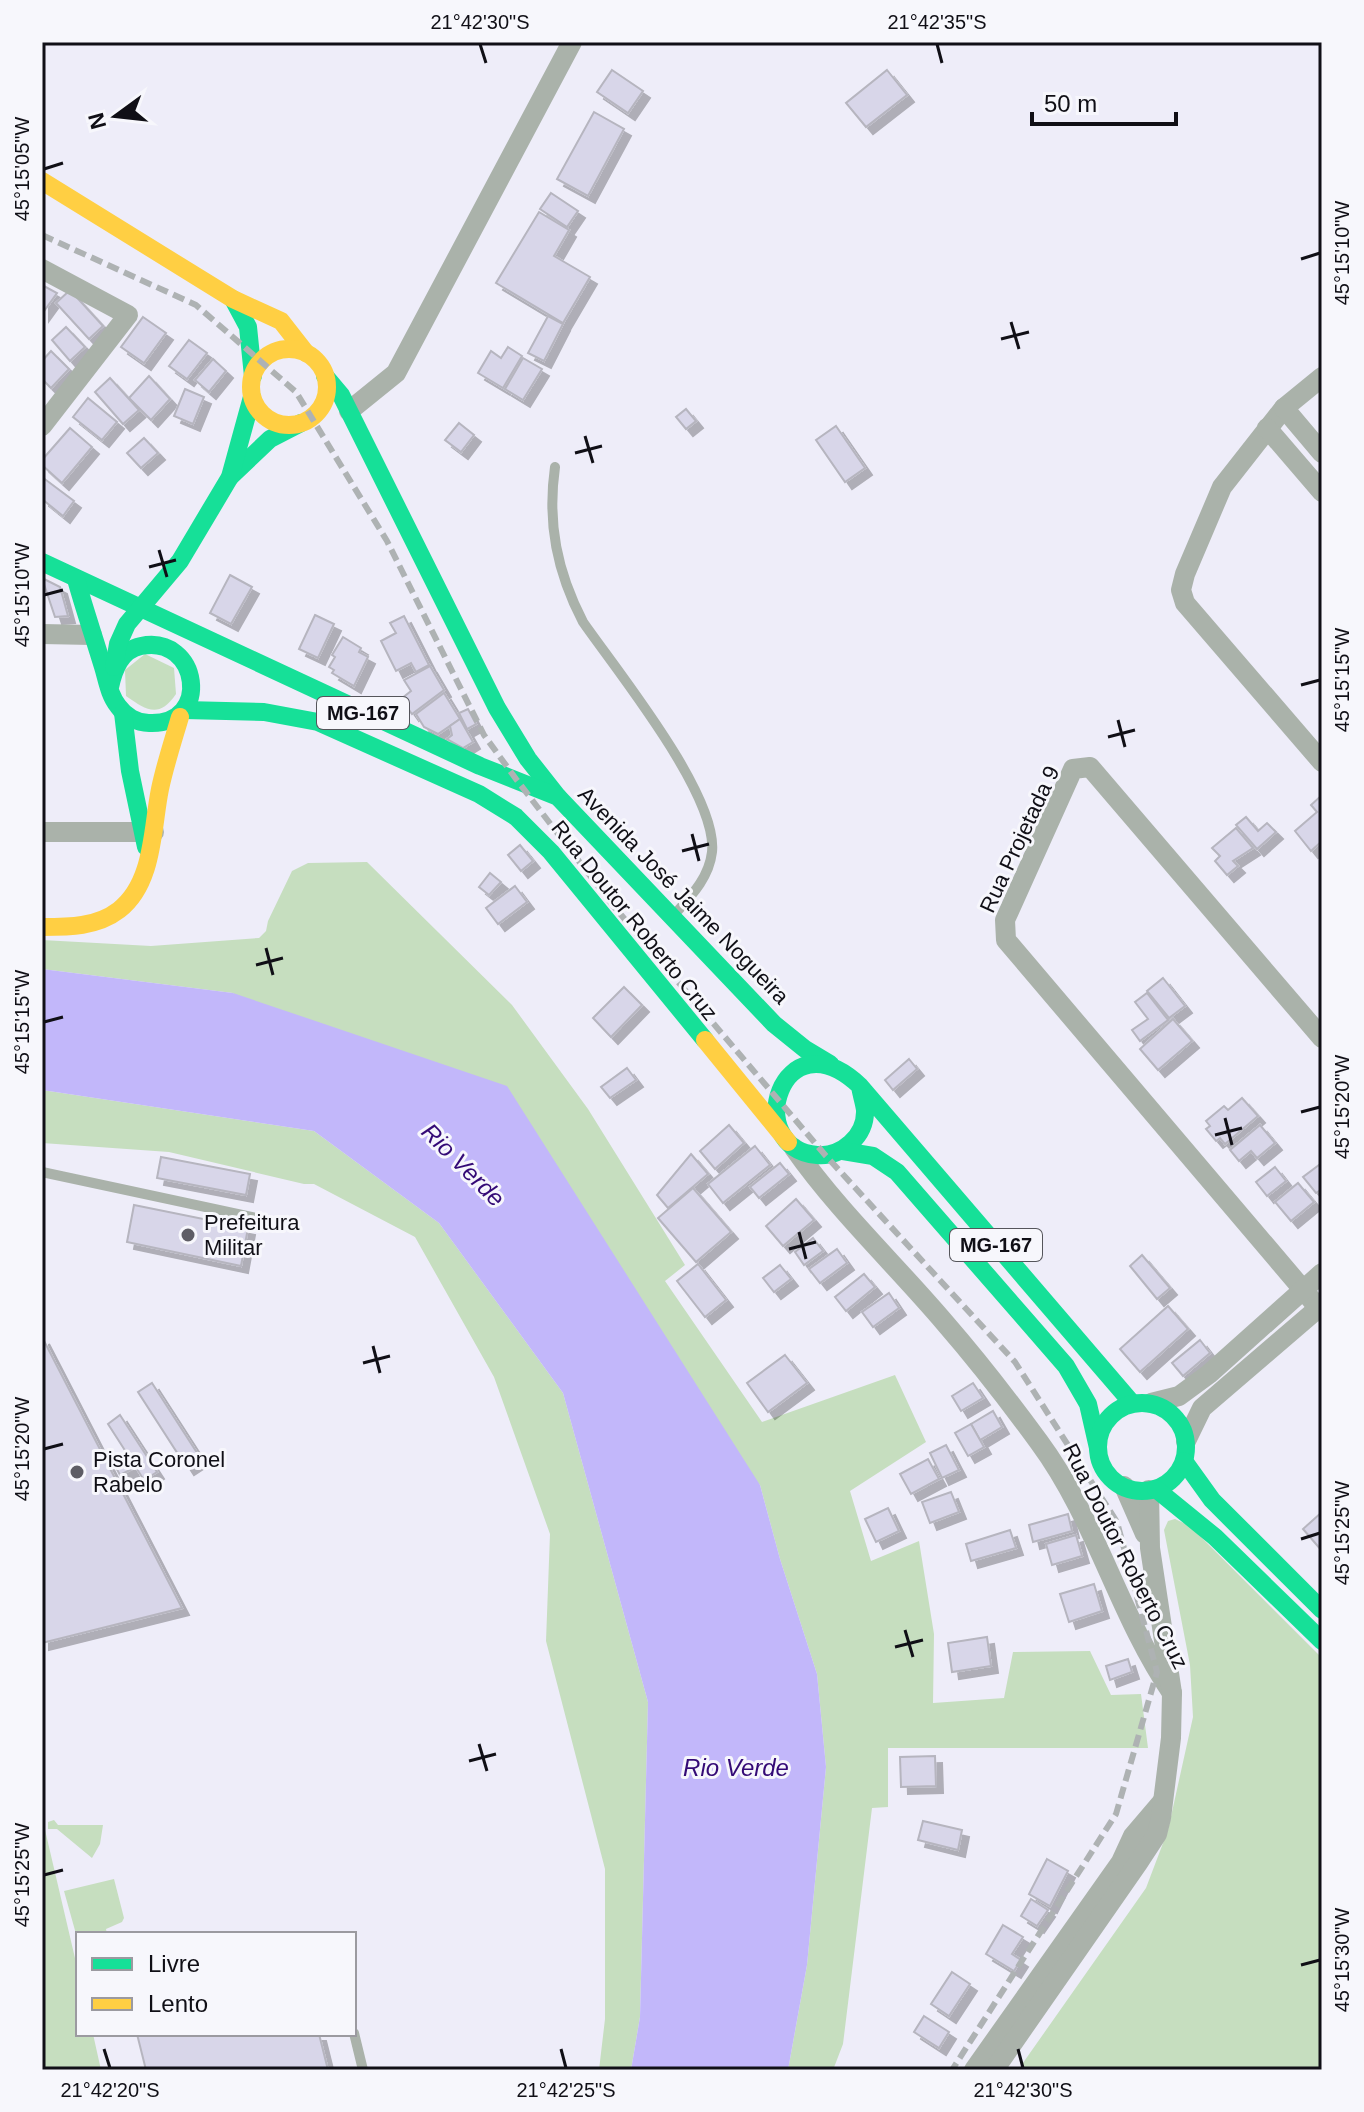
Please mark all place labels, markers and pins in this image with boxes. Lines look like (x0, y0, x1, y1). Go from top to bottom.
place label: Prefeitura Militar (204, 1210, 300, 1260)
marker: Prefeitura Militar (179, 1226, 197, 1244)
place label: Pista Coronel Rabelo (93, 1447, 225, 1497)
marker: Pista Coronel Rabelo (68, 1463, 86, 1481)

